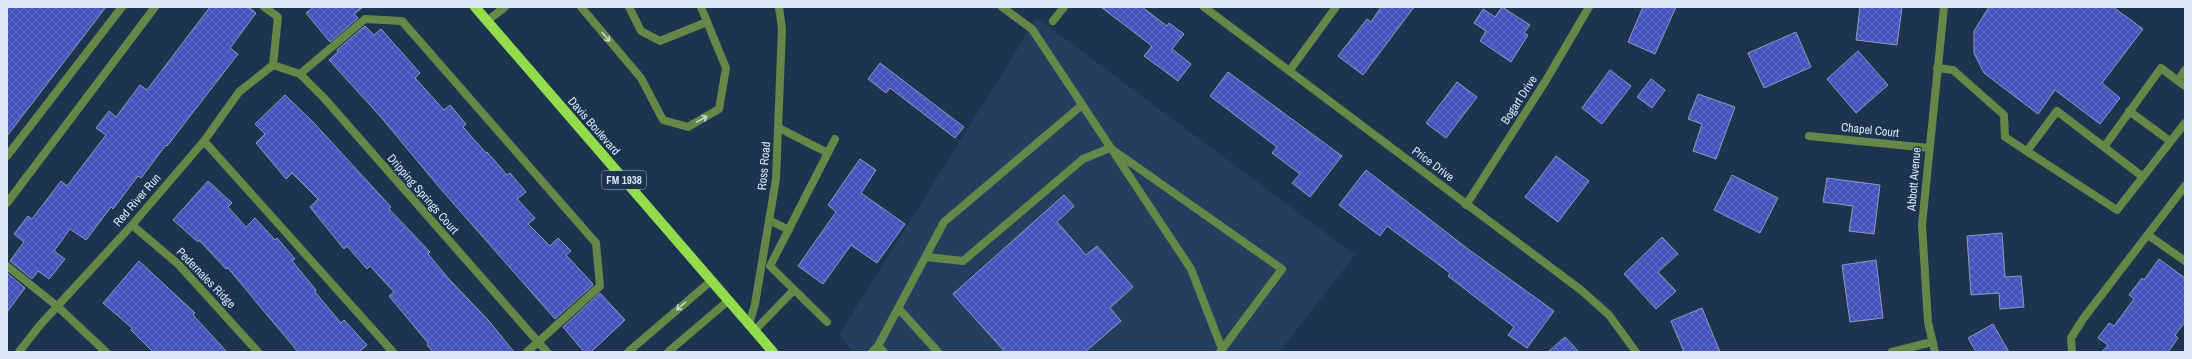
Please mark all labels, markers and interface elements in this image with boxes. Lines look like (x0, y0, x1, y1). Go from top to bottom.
one-way arrow (602, 31, 611, 42)
street label: Bogart Drive (1497, 72, 1541, 128)
street label: Davis Boulevard (564, 94, 624, 158)
one-way arrow (696, 114, 708, 122)
street label: Chapel Court (1840, 119, 1900, 141)
street label: Ross Road (754, 141, 774, 191)
street label: Price Drive (1409, 143, 1457, 185)
street label: Abbott Avenue (1903, 146, 1925, 213)
street label: Dripping Springs Court (384, 151, 462, 238)
street label: Red River Run (110, 170, 164, 230)
road number: FM 1938 (602, 171, 646, 189)
street label: Pedernales Ridge (173, 244, 239, 312)
one-way arrow (676, 302, 686, 311)

